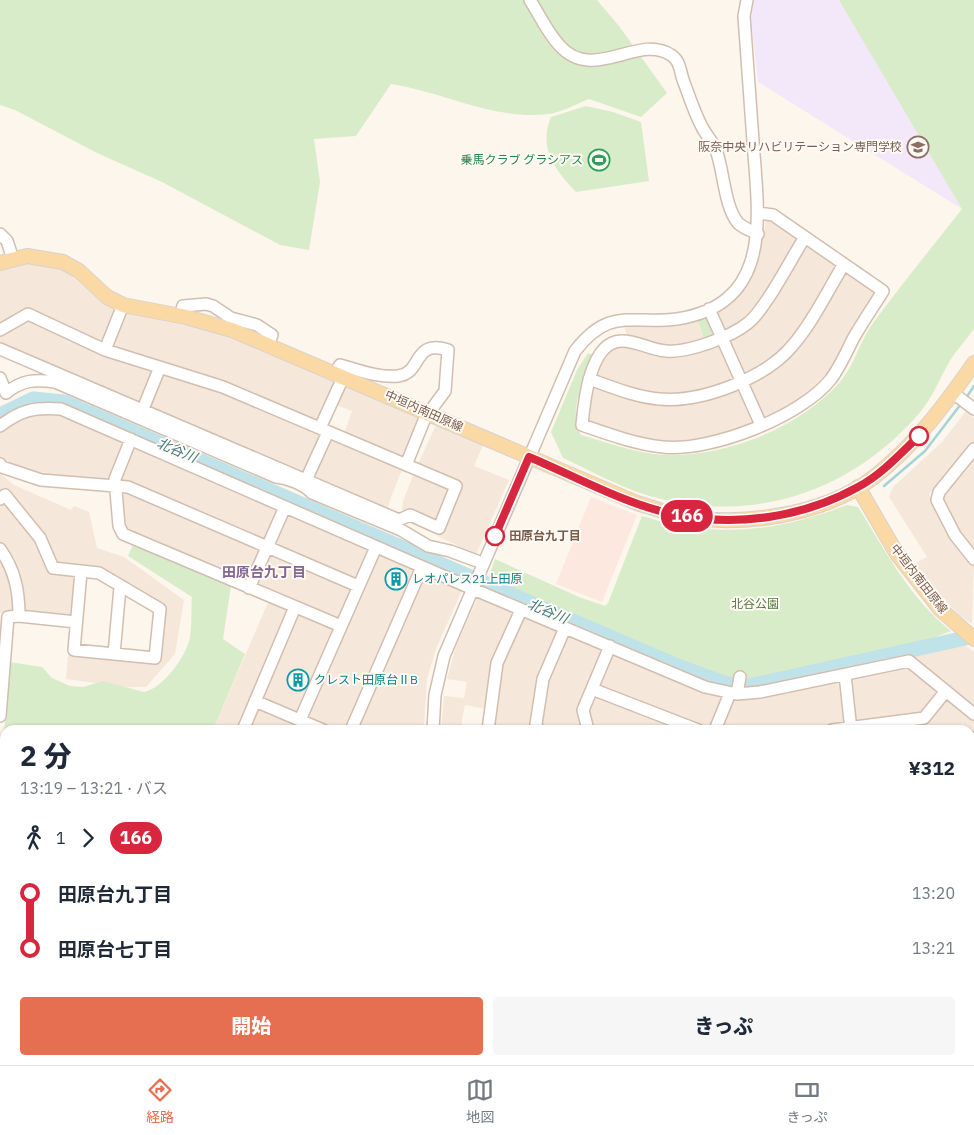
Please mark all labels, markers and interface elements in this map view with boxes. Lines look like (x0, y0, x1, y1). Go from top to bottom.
school or university icon: 阪奈中央リハビリテーション専門学校 (906, 135, 930, 159)
place label: 阪奈中央リハビリテーション専門学校 (698, 139, 902, 154)
sports icon: 乗馬クラブ グラシアス (587, 148, 611, 172)
place label: 乗馬クラブ グラシアス (460, 152, 583, 167)
street label: 中垣内南田原線 (383, 387, 466, 434)
unlabelled marker (909, 426, 929, 446)
water label: 北谷川 (154, 434, 202, 467)
line badge: 166 (658, 500, 716, 532)
text: 166 (671, 504, 703, 527)
marker: 田原台九丁目 (485, 526, 505, 546)
place label: 田原台九丁目 (509, 528, 581, 543)
street label: 中垣内南田原線 (888, 541, 951, 616)
district label: 田原台九丁目 (222, 563, 306, 581)
building icon: レオパレス21上田原 (384, 567, 408, 591)
place label: レオパレス21上田原 (412, 571, 522, 586)
water label: 北谷川 (525, 595, 573, 628)
park label: 北谷公園 (731, 596, 779, 611)
building icon: クレスト田原台ⅡB (286, 668, 310, 692)
place label: クレスト田原台ⅡB (314, 672, 418, 687)
text: 2 分 (20, 737, 71, 774)
text: ¥312 (908, 756, 955, 780)
text: 13:19 – 13:21 · バス (20, 778, 168, 798)
icon: walk (20, 824, 48, 852)
icon: forward (74, 824, 102, 852)
text: 166 (120, 826, 152, 849)
text: 1 (56, 828, 66, 848)
text: 田原台九丁目 (58, 882, 172, 906)
text: 13:20 (912, 883, 955, 903)
text: 田原台七丁目 (58, 937, 172, 961)
text: 13:21 (912, 938, 955, 958)
button: 開始 (20, 997, 483, 1055)
button: きっぷ (493, 997, 955, 1055)
tab: 経路 (146, 1076, 174, 1126)
tab: 地図 (466, 1076, 494, 1126)
tab: きっぷ (786, 1076, 828, 1126)

